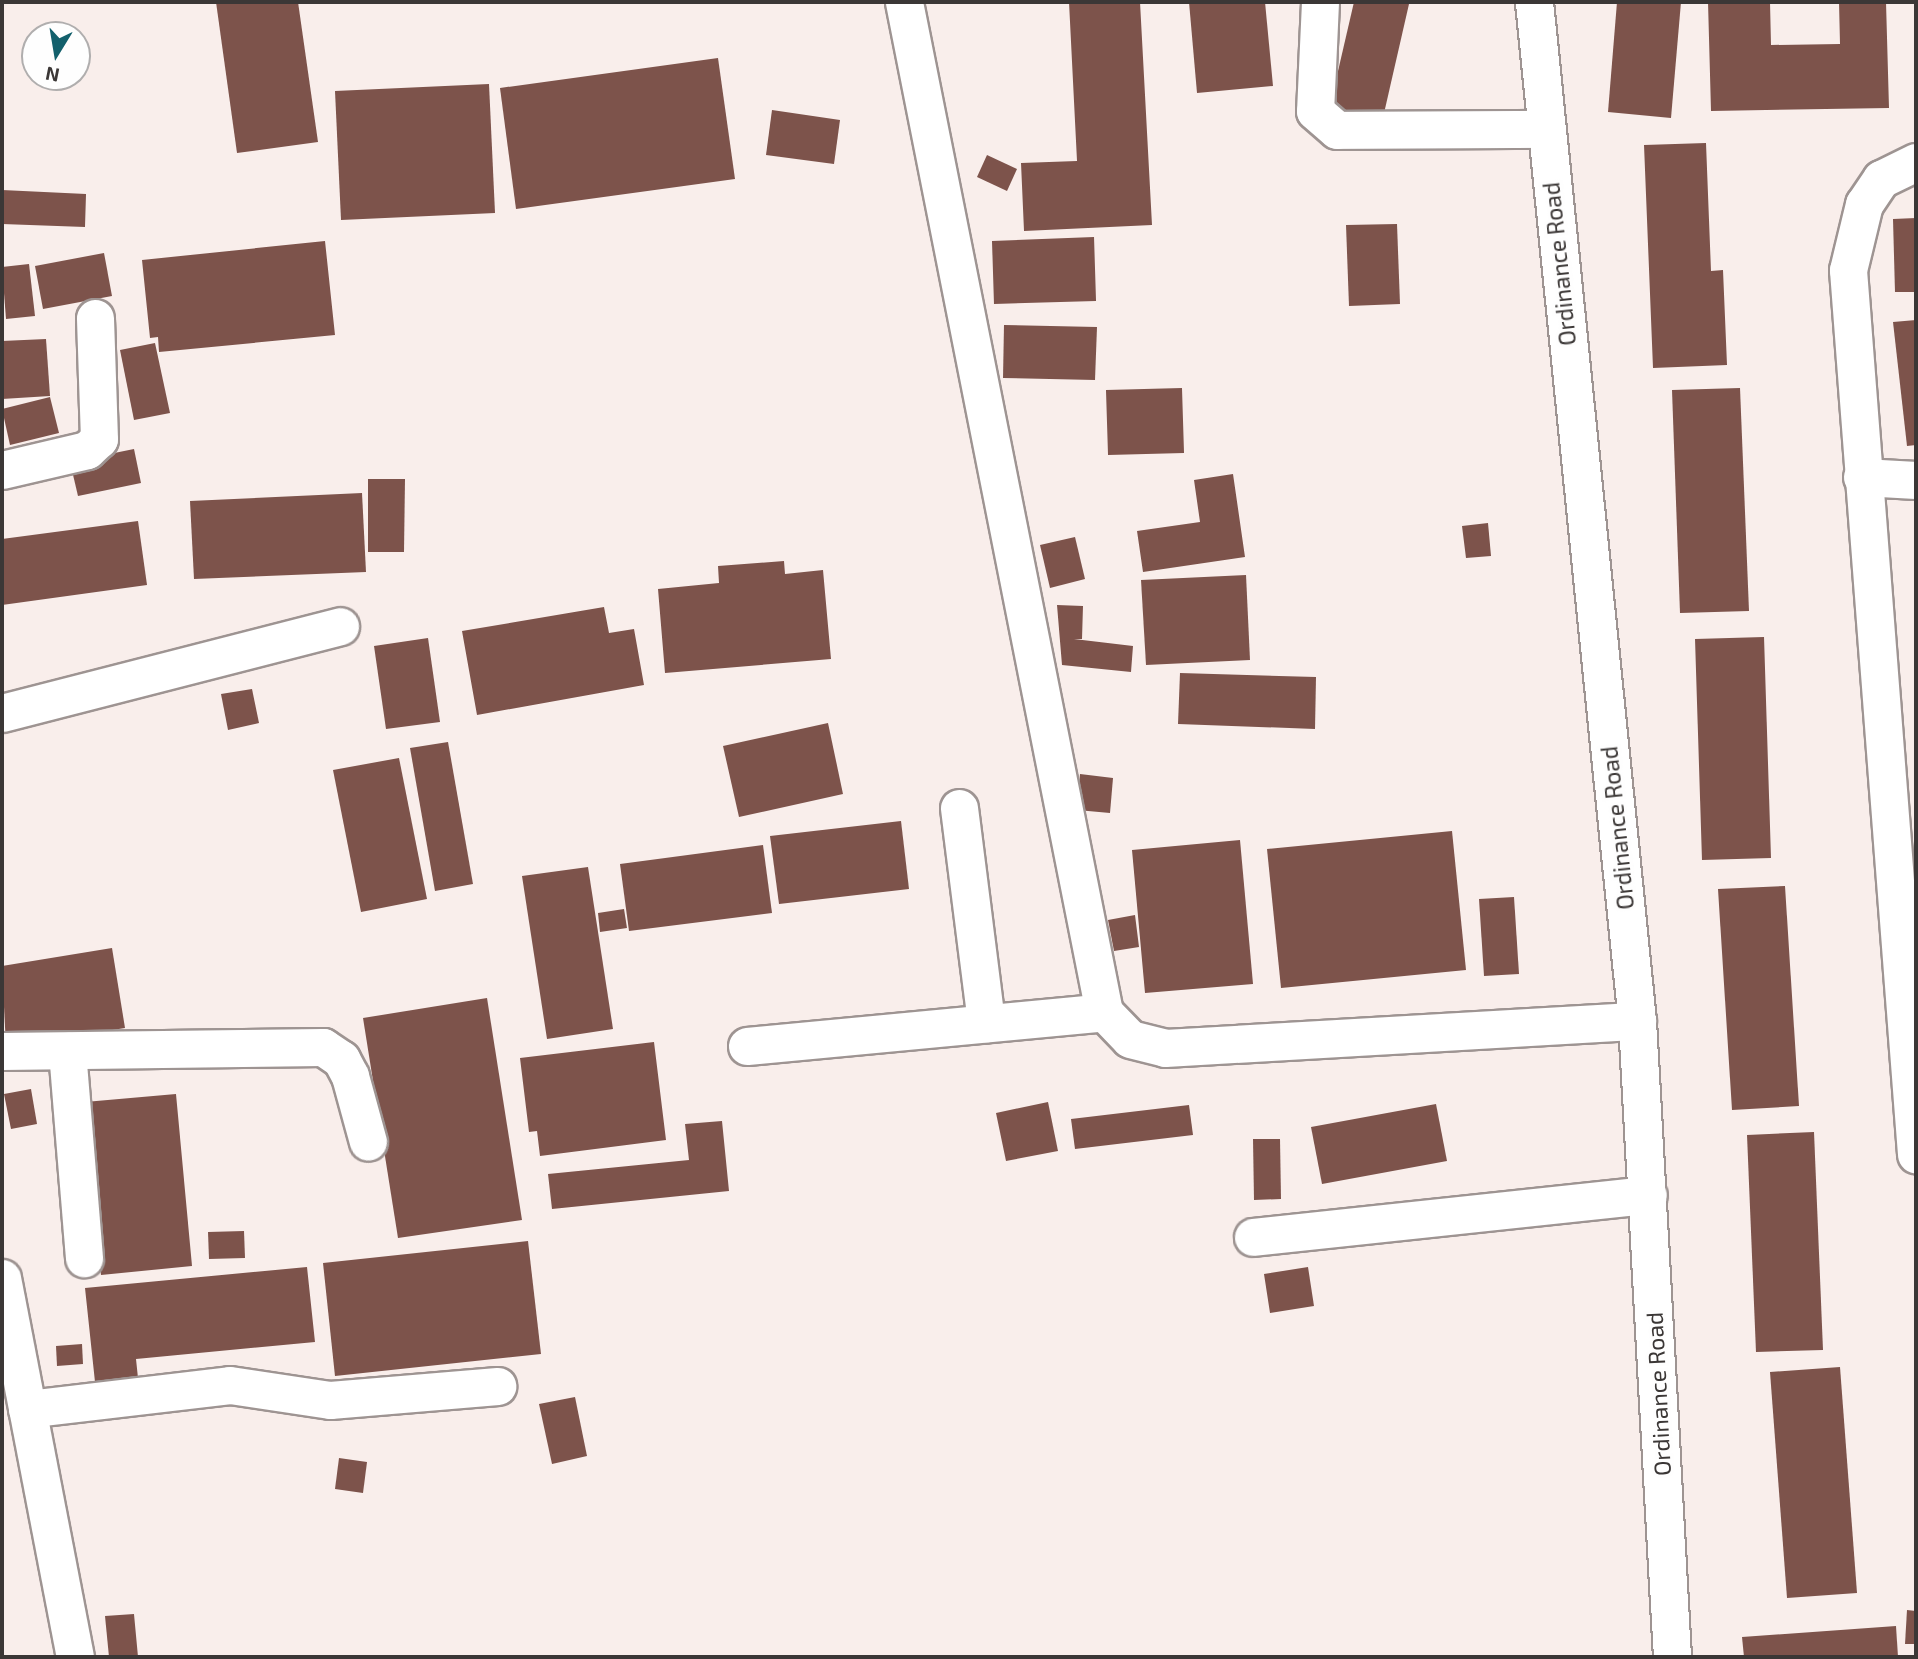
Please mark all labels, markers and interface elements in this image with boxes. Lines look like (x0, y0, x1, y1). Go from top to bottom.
north arrow (21, 21, 91, 91)
text: N (43, 63, 61, 88)
street label: Ordinance Road (1537, 181, 1581, 347)
street label: Ordinance Road (1595, 745, 1639, 911)
street label: Ordinance Road (1640, 1311, 1676, 1477)

